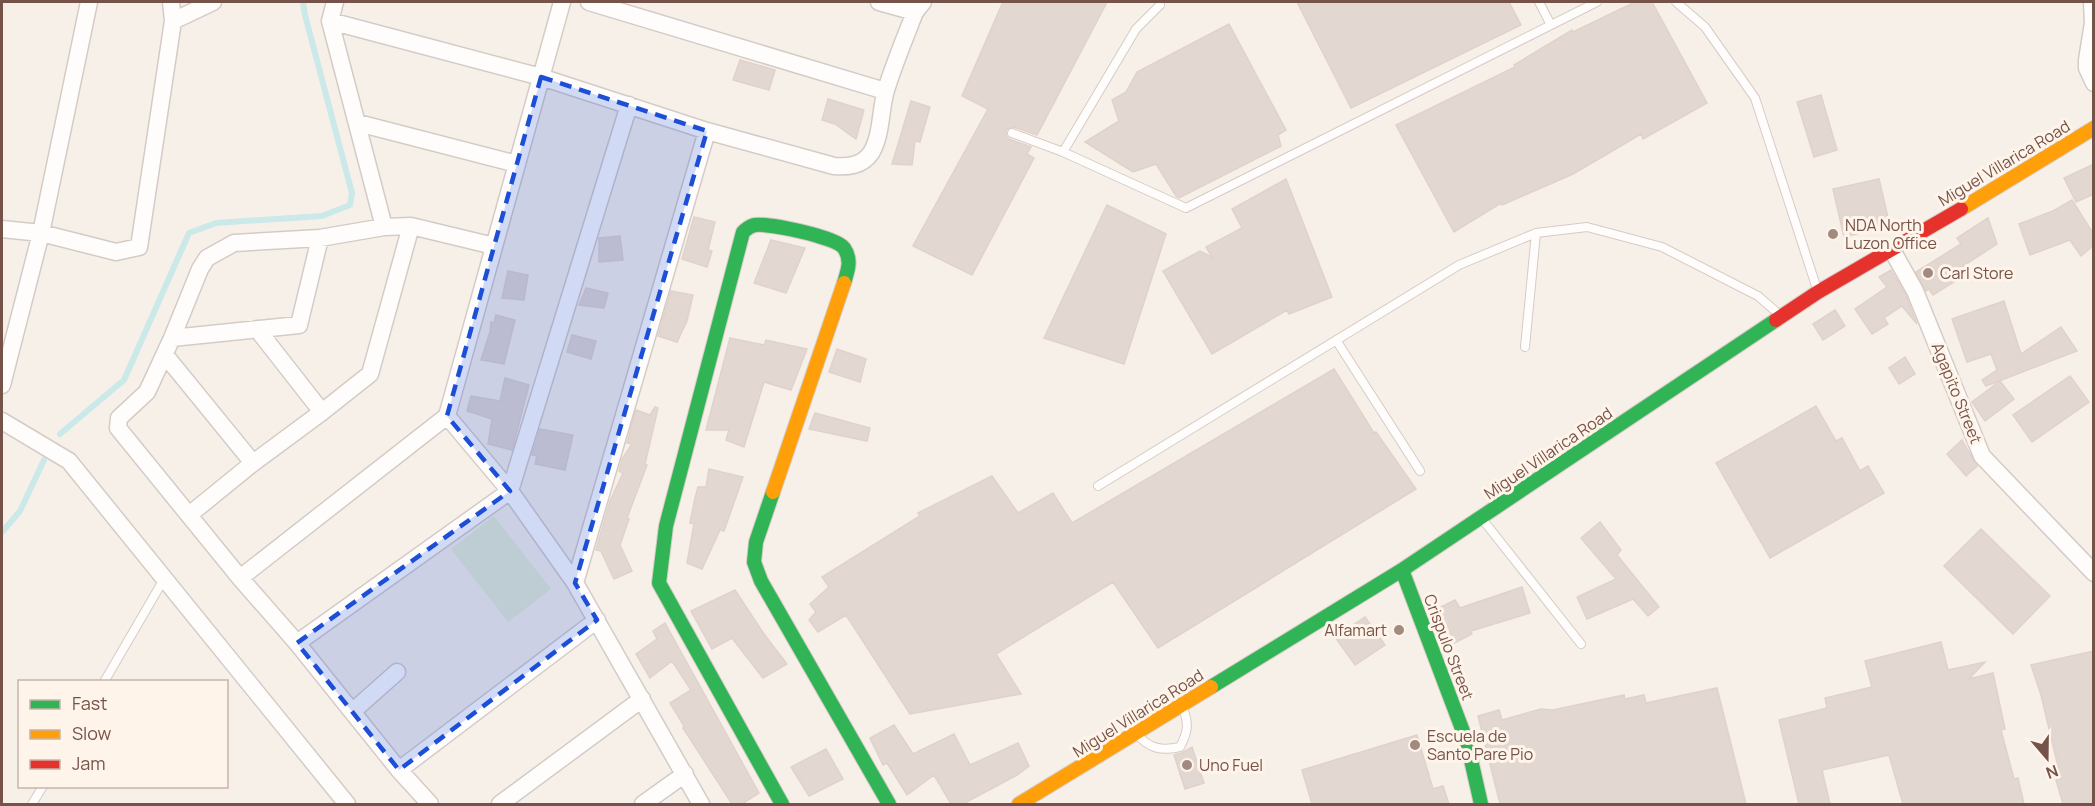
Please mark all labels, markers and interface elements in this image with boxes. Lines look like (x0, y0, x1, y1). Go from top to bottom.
street label: Miguel Villarica Road (1934, 115, 2074, 211)
place label: NDA North Luzon Office (1845, 214, 1937, 254)
marker: NDA North Luzon Office (1826, 227, 1840, 241)
place label: Carl Store (1940, 262, 2013, 284)
marker: Carl Store (1921, 266, 1935, 280)
street label: Agapito Street (1927, 339, 1987, 447)
street label: Miguel Villarica Road (1480, 402, 1616, 504)
street label: Crispulo Street (1419, 591, 1479, 703)
place label: Alfamart (1324, 619, 1387, 641)
marker: Alfamart (1392, 623, 1406, 637)
street label: Miguel Villarica Road (1068, 664, 1208, 762)
legend (18, 680, 228, 788)
text: Fast (72, 691, 107, 715)
text: Slow (72, 721, 112, 745)
place label: Escuela de Santo Pare Pio (1427, 725, 1533, 765)
north arrow (2017, 728, 2077, 788)
marker: Escuela de Santo Pare Pio (1408, 738, 1422, 752)
text: Jam (72, 751, 106, 775)
place label: Uno Fuel (1199, 754, 1263, 776)
marker: Uno Fuel (1180, 758, 1194, 772)
text: N (2043, 760, 2061, 784)

